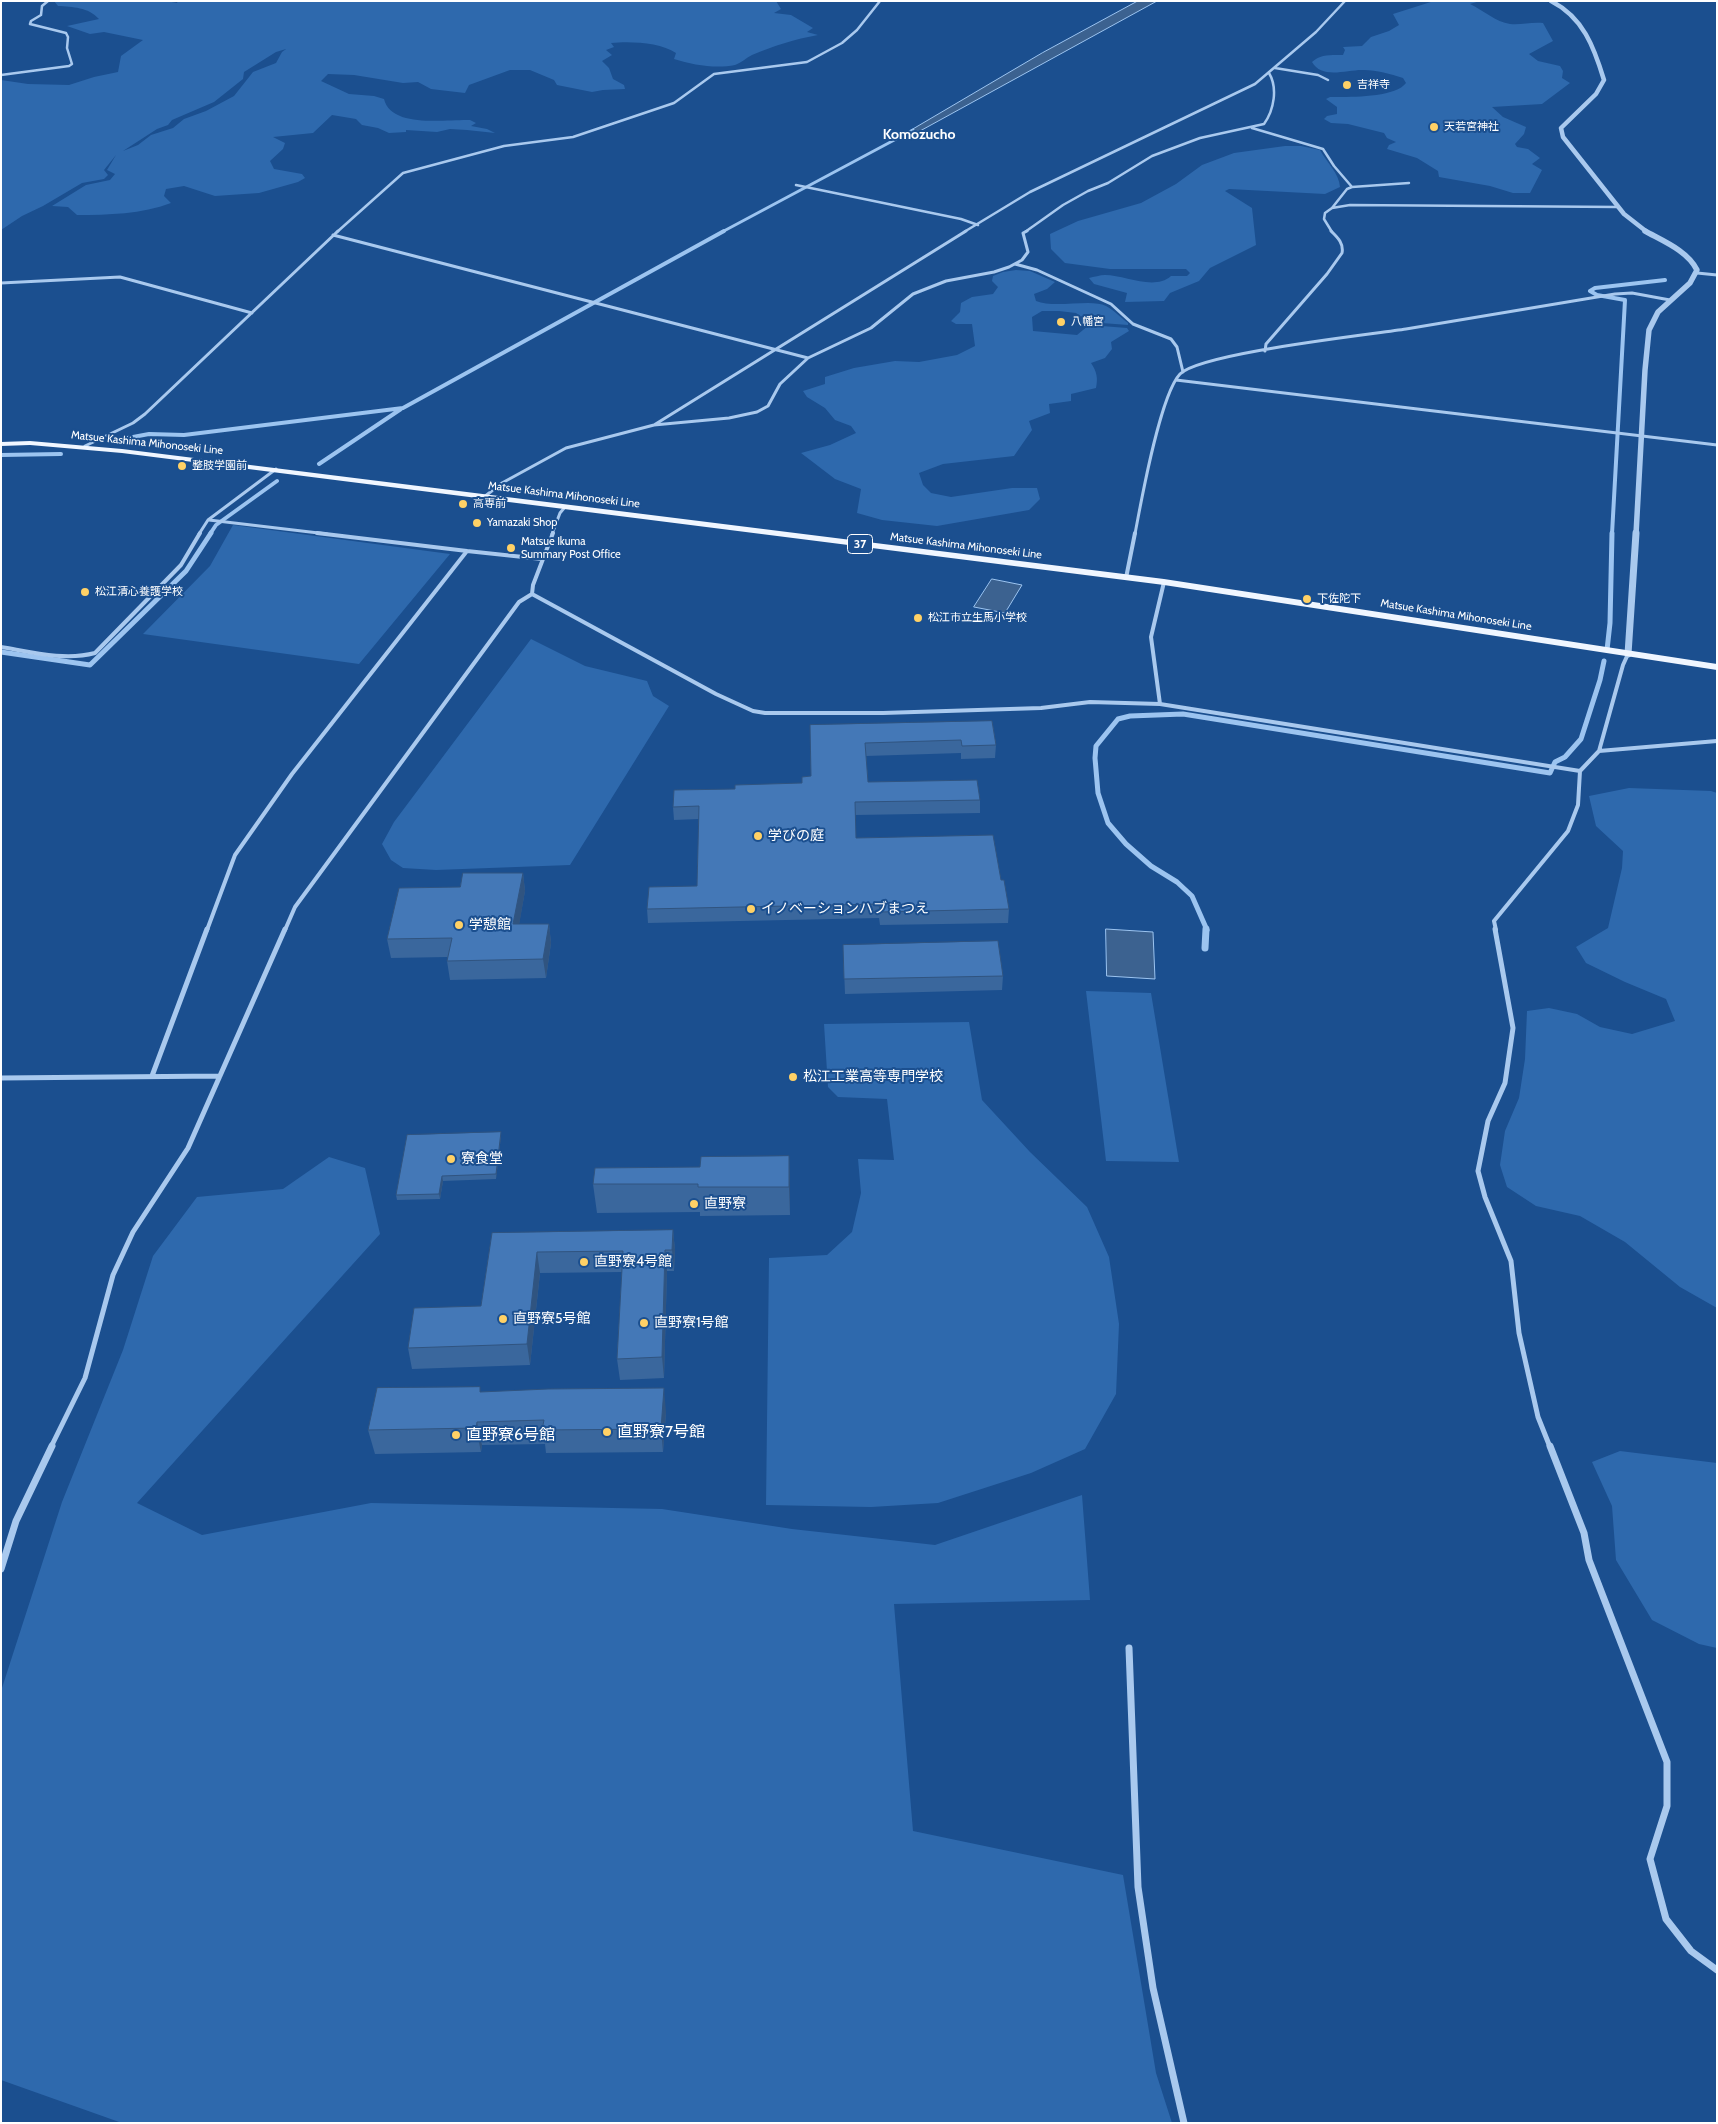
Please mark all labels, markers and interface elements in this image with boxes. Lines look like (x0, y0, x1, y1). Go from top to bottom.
place label: 吉祥寺 (1357, 78, 1390, 92)
marker: 吉祥寺 (1341, 79, 1353, 91)
place label: 天若宮神社 (1444, 120, 1499, 134)
marker: 天若宮神社 (1428, 121, 1440, 133)
district label: Komozucho (883, 127, 955, 143)
place label: 八幡宮 (1071, 315, 1104, 329)
marker: 八幡宮 (1055, 316, 1067, 328)
street label: Matsue Kashima Mihonoseki Line (70, 428, 224, 458)
place label: 整肢学園前 (192, 459, 247, 473)
marker: 整肢学園前 (176, 460, 188, 472)
street label: Matsue Kashima Mihonoseki Line (487, 479, 641, 511)
place label: 高専前 (473, 497, 506, 511)
marker: 高専前 (457, 498, 469, 510)
place label: Yamazaki Shop (487, 516, 557, 530)
marker: Yamazaki Shop (471, 517, 483, 529)
street label: Matsue Kashima Mihonoseki Line (889, 530, 1043, 562)
road number: 37 (848, 534, 872, 554)
place label: Matsue Ikuma Summary Post Office (521, 535, 621, 561)
marker: Matsue Ikuma Summary Post Office (505, 542, 517, 554)
place label: 松江清心養護学校 (95, 585, 183, 599)
marker: 松江清心養護学校 (79, 586, 91, 598)
place label: 下佐陀下 (1317, 592, 1361, 606)
marker: 下佐陀下 (1301, 593, 1313, 605)
street label: Matsue Kashima Mihonoseki Line (1379, 597, 1533, 633)
place label: 松江市立生馬小学校 (928, 611, 1027, 625)
marker: 松江市立生馬小学校 (912, 612, 924, 624)
place label: 学びの庭 (768, 828, 824, 844)
marker: 学びの庭 (752, 830, 764, 842)
place label: イノベーションハブまつえ (761, 901, 929, 917)
marker: イノベーションハブまつえ (745, 903, 757, 915)
place label: 学憩館 (469, 917, 511, 933)
marker: 学憩館 (453, 919, 465, 931)
place label: 松江工業高等専門学校 (803, 1069, 943, 1085)
marker: 松江工業高等専門学校 (787, 1071, 799, 1083)
place label: 寮食堂 (461, 1151, 503, 1167)
marker: 寮食堂 (445, 1153, 457, 1165)
place label: 直野寮 (704, 1196, 746, 1212)
marker: 直野寮 (688, 1198, 700, 1210)
place label: 直野寮4号館 (594, 1254, 672, 1270)
marker: 直野寮4号館 (578, 1256, 590, 1268)
place label: 直野寮5号館 (513, 1311, 591, 1327)
marker: 直野寮5号館 (497, 1313, 509, 1325)
place label: 直野寮1号館 (654, 1315, 729, 1331)
marker: 直野寮1号館 (638, 1317, 650, 1329)
place label: 直野寮7号館 (617, 1422, 705, 1442)
place label: 直野寮6号館 (466, 1425, 555, 1445)
marker: 直野寮7号館 (601, 1426, 613, 1438)
marker: 直野寮6号館 (450, 1429, 462, 1441)

